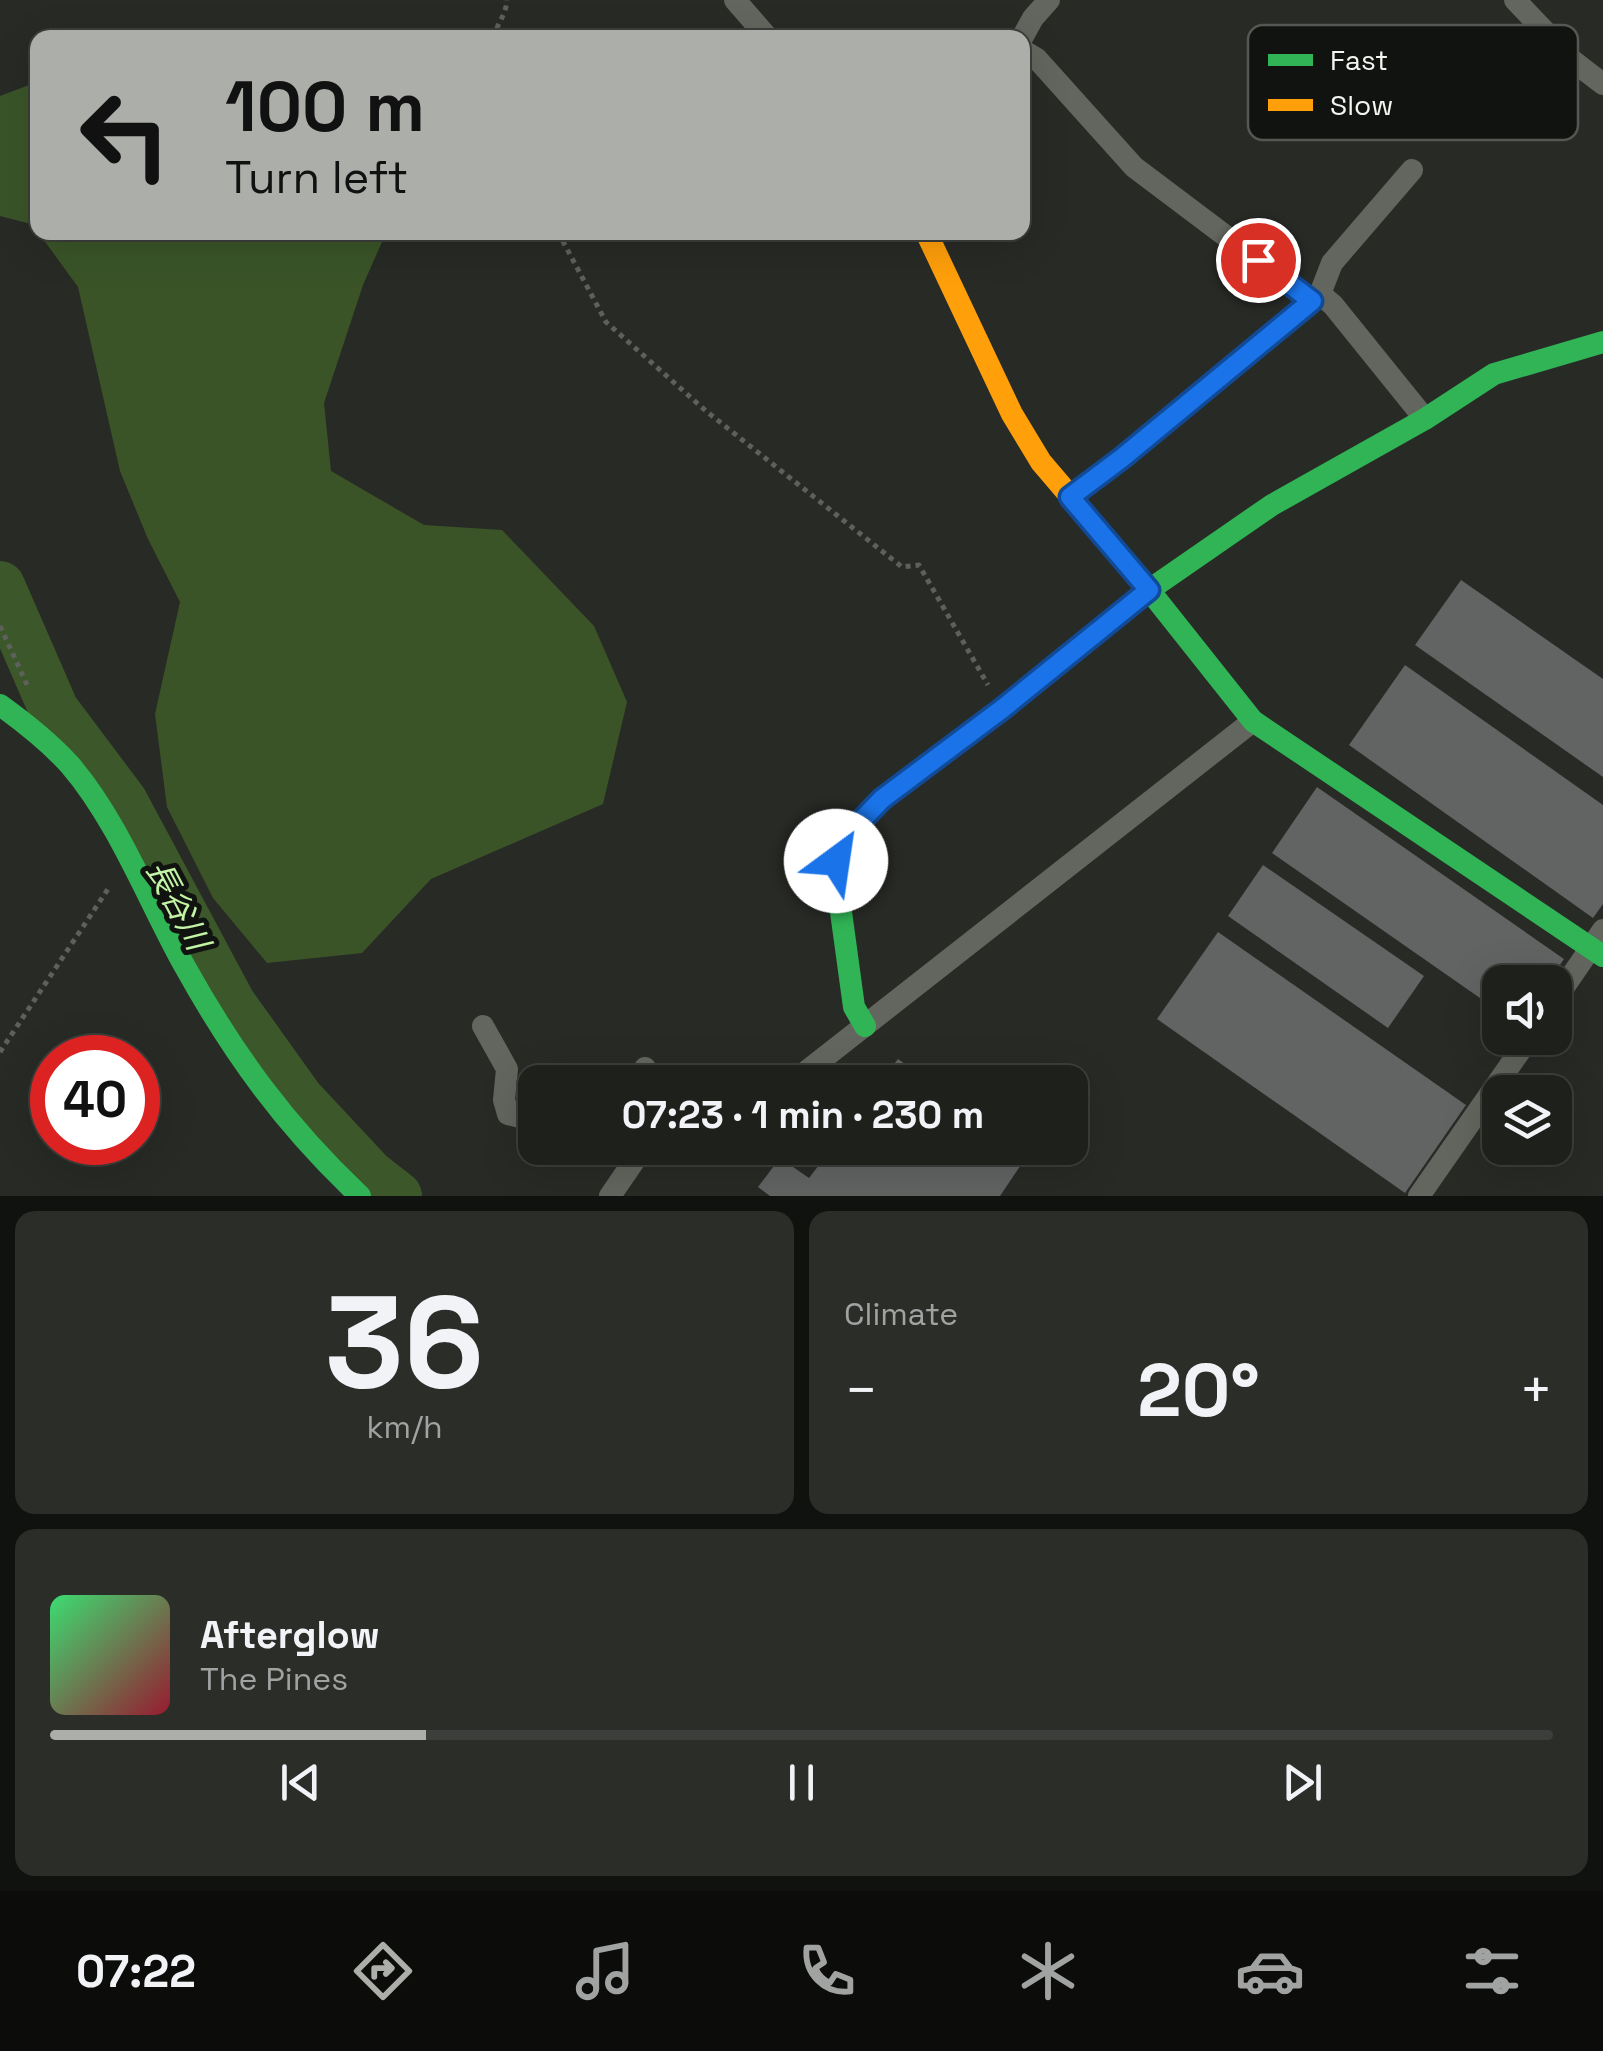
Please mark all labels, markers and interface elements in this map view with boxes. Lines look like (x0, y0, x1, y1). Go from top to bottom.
legend (1248, 25, 1578, 140)
text: Fast (1330, 42, 1388, 78)
text: 100 m (225, 62, 425, 151)
icon: left (60, 70, 190, 200)
text: Slow (1330, 87, 1393, 123)
text: Turn left (225, 149, 408, 206)
pin (1216, 218, 1301, 303)
icon: arrive (1231, 233, 1286, 288)
position arrow (784, 809, 888, 913)
water label: 長谷川 (138, 853, 220, 959)
map controls (1482, 965, 1572, 1165)
button: sound (1482, 965, 1572, 1055)
speed limit sign: 40 (30, 1035, 160, 1165)
button: layers (1482, 1075, 1572, 1165)
text: 07:23 · 1 min · 230 m (622, 1091, 984, 1139)
text: 36 (325, 1259, 484, 1425)
text: Climate (844, 1294, 958, 1334)
text: 20° (1137, 1342, 1260, 1438)
text: − (844, 1355, 878, 1425)
text: + (1519, 1355, 1553, 1425)
text: km/h (366, 1407, 443, 1447)
text: Afterglow (200, 1611, 380, 1659)
text: The Pines (200, 1659, 348, 1699)
icon: previous (273, 1755, 328, 1810)
icon: pause (774, 1755, 829, 1810)
icon: next (1275, 1755, 1330, 1810)
icon: directions (348, 1936, 418, 2006)
icon: music (570, 1936, 640, 2006)
icon: phone (792, 1936, 862, 2006)
icon: climate (1013, 1936, 1083, 2006)
icon: car (1235, 1936, 1305, 2006)
icon: filters (1457, 1936, 1527, 2006)
text: 07:22 (76, 1943, 196, 2000)

